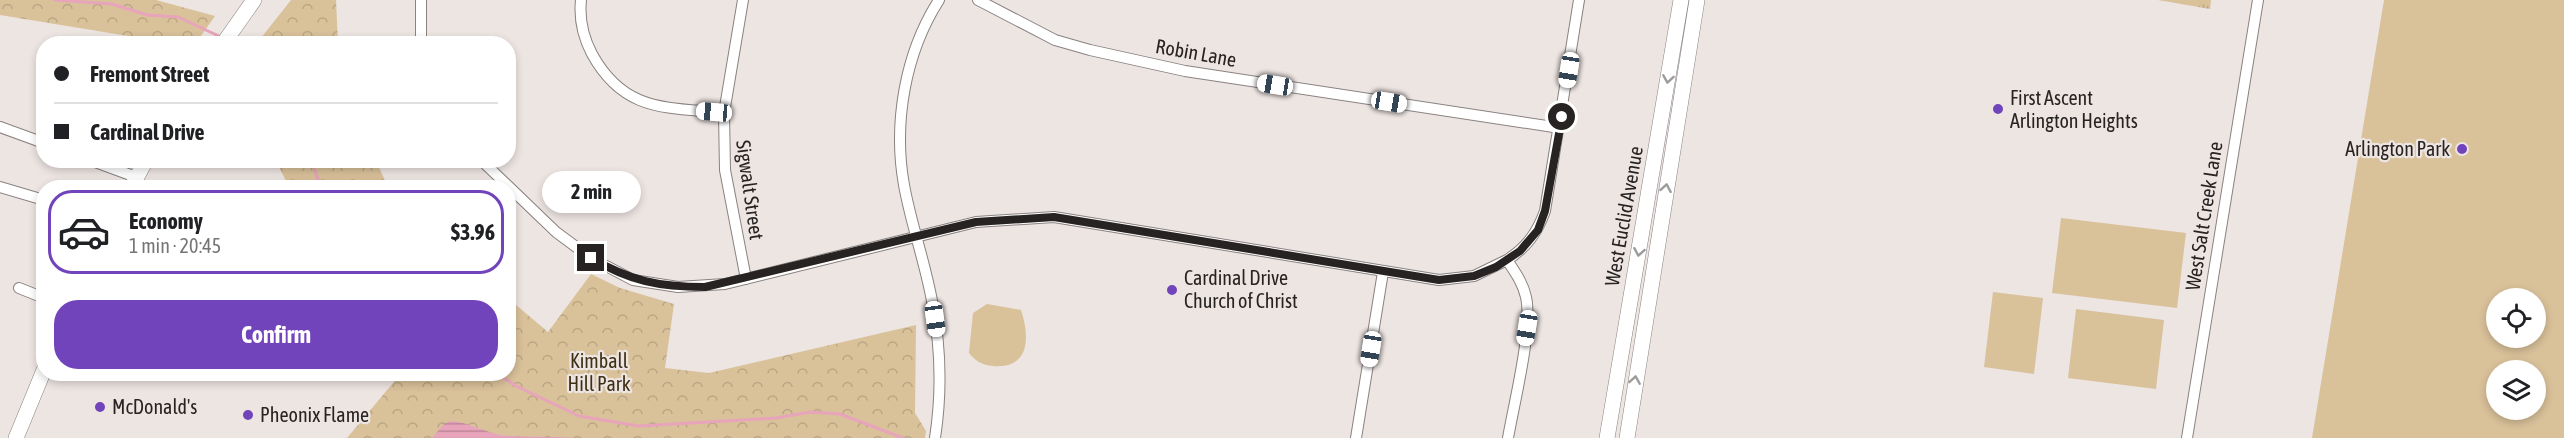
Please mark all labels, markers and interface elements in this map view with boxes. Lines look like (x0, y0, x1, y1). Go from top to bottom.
street label: Robin Lane (1154, 34, 1238, 71)
car (1557, 51, 1581, 89)
text: Fremont Street (90, 61, 209, 87)
car (1256, 73, 1294, 97)
one-way arrow (1663, 74, 1675, 84)
place label: First Ascent Arlington Heights (2010, 86, 2138, 132)
car (1370, 90, 1408, 114)
car (695, 101, 733, 123)
marker: First Ascent Arlington Heights (1991, 102, 2005, 116)
route start (1548, 103, 1575, 130)
text: Cardinal Drive (90, 119, 205, 145)
place label: Arlington Park (2345, 137, 2450, 160)
street label: Sigwalt Street (732, 139, 769, 241)
street label: West Salt Creek Lane (2180, 140, 2227, 292)
marker: Arlington Park (2455, 142, 2469, 156)
street label: West Euclid Avenue (1600, 144, 1647, 288)
callout: 2 min (542, 171, 640, 213)
text: 2 min (571, 180, 612, 203)
one-way arrow (1659, 183, 1672, 193)
icon: car (57, 205, 111, 259)
text: Economy (129, 208, 203, 234)
text: $3.96 (451, 219, 495, 245)
text: 1 min · 20:45 (129, 234, 221, 257)
route end (577, 244, 604, 271)
one-way arrow (1633, 246, 1646, 256)
place label: Cardinal Drive Church of Christ (1184, 266, 1298, 312)
marker: Cardinal Drive Church of Christ (1165, 283, 1179, 297)
map controls (2486, 288, 2546, 420)
button: locate (2486, 288, 2546, 348)
button: Confirm (54, 300, 498, 369)
car (924, 300, 946, 338)
car (1515, 309, 1539, 347)
car (1359, 330, 1383, 368)
park label: Kimball Hill Park (568, 349, 631, 395)
button: layers (2486, 360, 2546, 420)
one-way arrow (1629, 376, 1641, 385)
place label: McDonald's (112, 395, 197, 418)
marker: McDonald's (93, 400, 107, 414)
place label: Pheonix Flame (260, 403, 369, 426)
marker: Pheonix Flame (241, 408, 255, 422)

